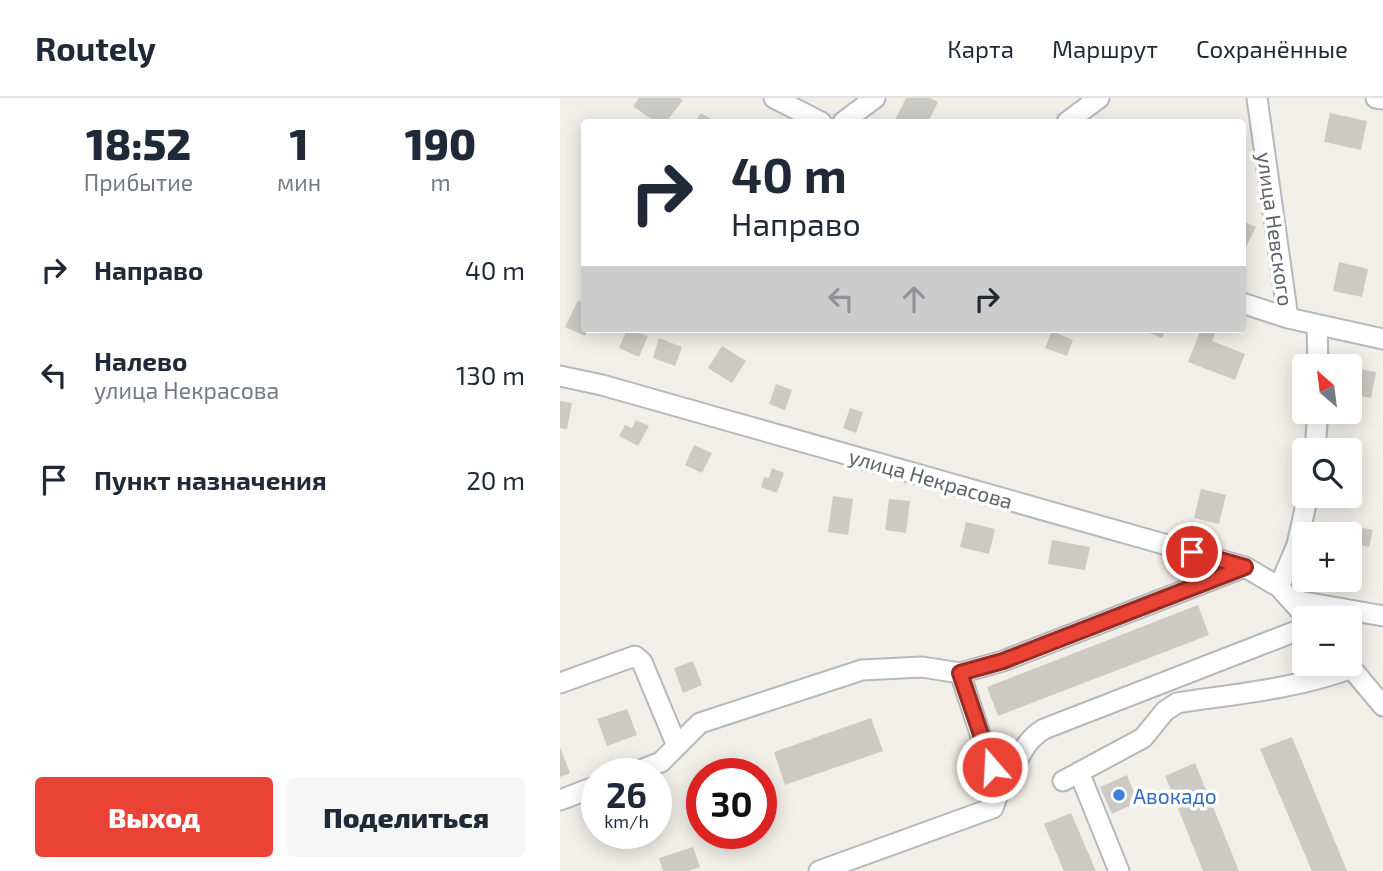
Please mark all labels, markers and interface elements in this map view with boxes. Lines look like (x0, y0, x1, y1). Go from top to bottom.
text: Routely (35, 28, 156, 68)
text: Карта (947, 34, 1014, 63)
text: Маршрут (1052, 34, 1158, 63)
text: Сохранённые (1196, 34, 1348, 63)
text: 18:52 (86, 118, 191, 168)
text: 1 (290, 118, 308, 168)
text: 190 (405, 118, 476, 168)
text: 40 m (731, 144, 847, 203)
icon: right (616, 147, 707, 238)
street label: улица Невского (1252, 150, 1299, 308)
text: Прибытие (84, 168, 193, 196)
text: мин (277, 168, 321, 196)
text: m (430, 168, 451, 196)
text: Направо (731, 204, 861, 242)
icon: right (35, 251, 73, 289)
text: Направо (94, 254, 203, 285)
text: 40 m (465, 254, 525, 285)
icon: left (822, 280, 860, 318)
icon: ahead (895, 280, 933, 318)
icon: right (968, 280, 1006, 318)
text: Налево (94, 345, 187, 376)
north arrow (1292, 354, 1362, 424)
map controls (1292, 354, 1362, 676)
icon: left (35, 356, 73, 394)
text: 130 m (456, 359, 525, 390)
text: улица Некрасова (94, 376, 279, 404)
button: search (1292, 438, 1362, 508)
street label: улица Некрасова (846, 443, 1016, 514)
icon: arrive (35, 461, 73, 499)
text: Пункт назначения (94, 464, 327, 495)
text: 20 m (466, 464, 525, 495)
pin (1162, 522, 1222, 582)
button: + (1292, 522, 1362, 592)
icon: arrive (1173, 533, 1211, 571)
button: − (1292, 606, 1362, 676)
position arrow (955, 730, 1029, 804)
speed limit sign: 30 (686, 758, 777, 849)
text: 26 (606, 773, 647, 815)
button: Выход (35, 777, 273, 857)
button: Поделиться (287, 777, 525, 857)
place label: Авокадо (1133, 783, 1217, 808)
marker: Авокадо (1111, 787, 1127, 803)
text: km/h (604, 810, 649, 832)

